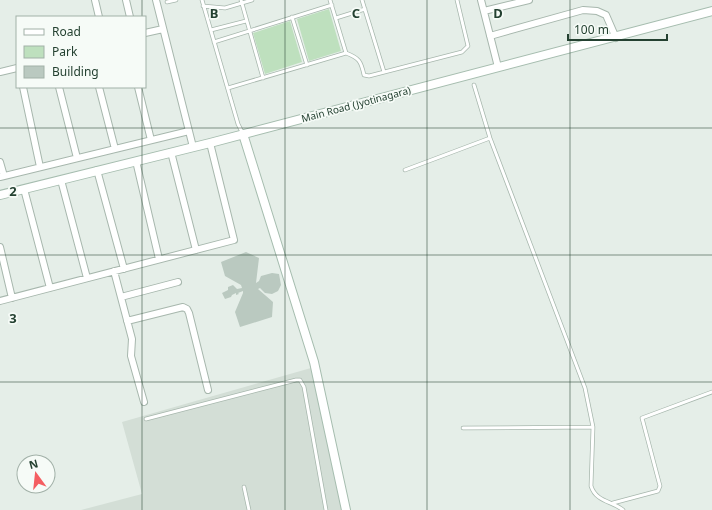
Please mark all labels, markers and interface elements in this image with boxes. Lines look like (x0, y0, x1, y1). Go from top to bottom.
text: B (210, 4, 218, 22)
text: C (352, 4, 360, 22)
text: D (493, 4, 503, 22)
legend (16, 16, 146, 88)
scale bar (568, 16, 667, 42)
text: 100 m (574, 21, 609, 38)
text: Road (52, 23, 81, 40)
text: Park (52, 43, 78, 60)
text: Building (52, 63, 99, 80)
street label: Main Road (Jyotinagara) (300, 83, 412, 125)
text: 2 (9, 182, 17, 200)
text: 3 (9, 309, 17, 327)
north arrow (16, 454, 56, 494)
text: N (27, 455, 40, 472)

